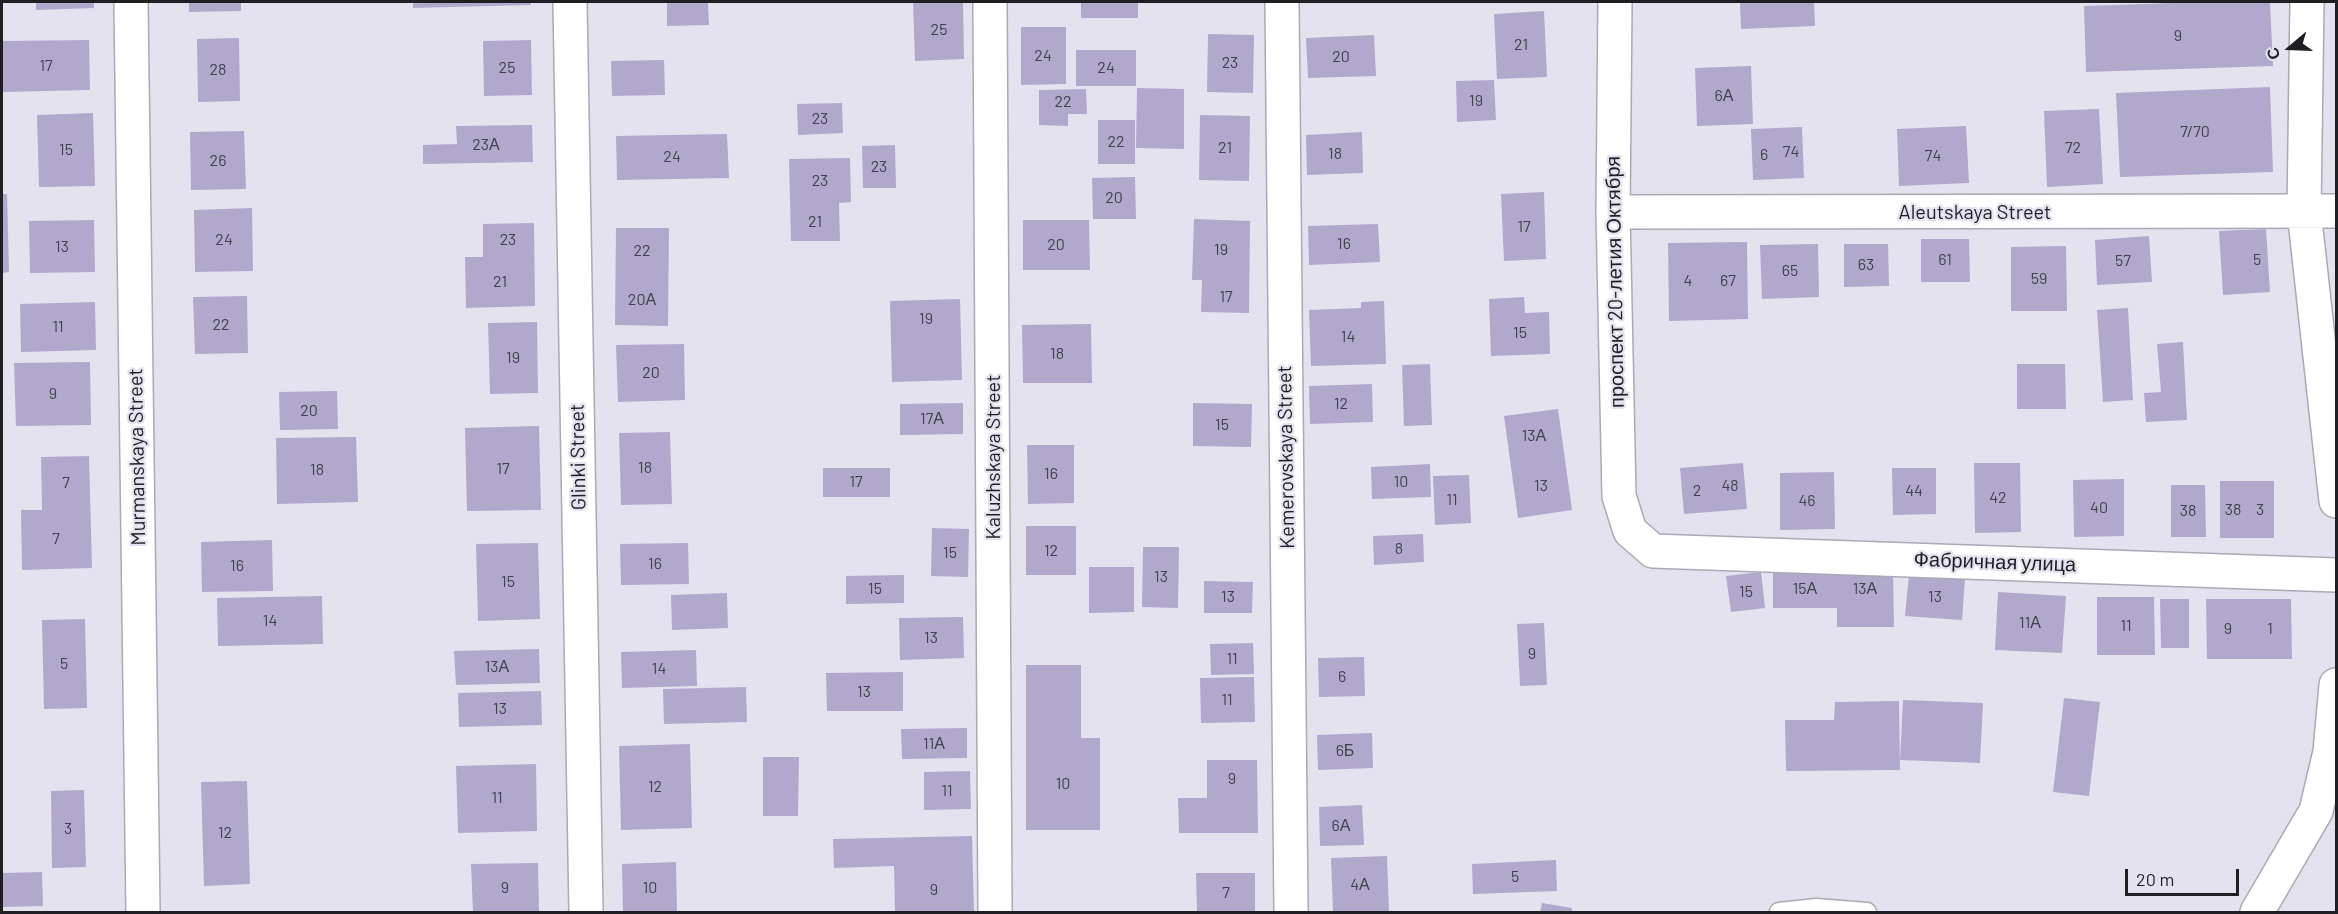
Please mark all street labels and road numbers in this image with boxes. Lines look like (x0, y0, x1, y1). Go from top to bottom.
street label: проспект 20-летия Октября (1601, 156, 1629, 408)
street label: Aleutskaya Street (1899, 200, 2051, 224)
street label: Kemerovskaya Street (1272, 365, 1300, 549)
street label: Murmanskaya Street (123, 368, 151, 546)
street label: Kaluzhskaya Street (981, 375, 1005, 539)
street label: Glinki Street (565, 404, 591, 510)
street label: Фабричная улица (1913, 547, 2077, 577)

